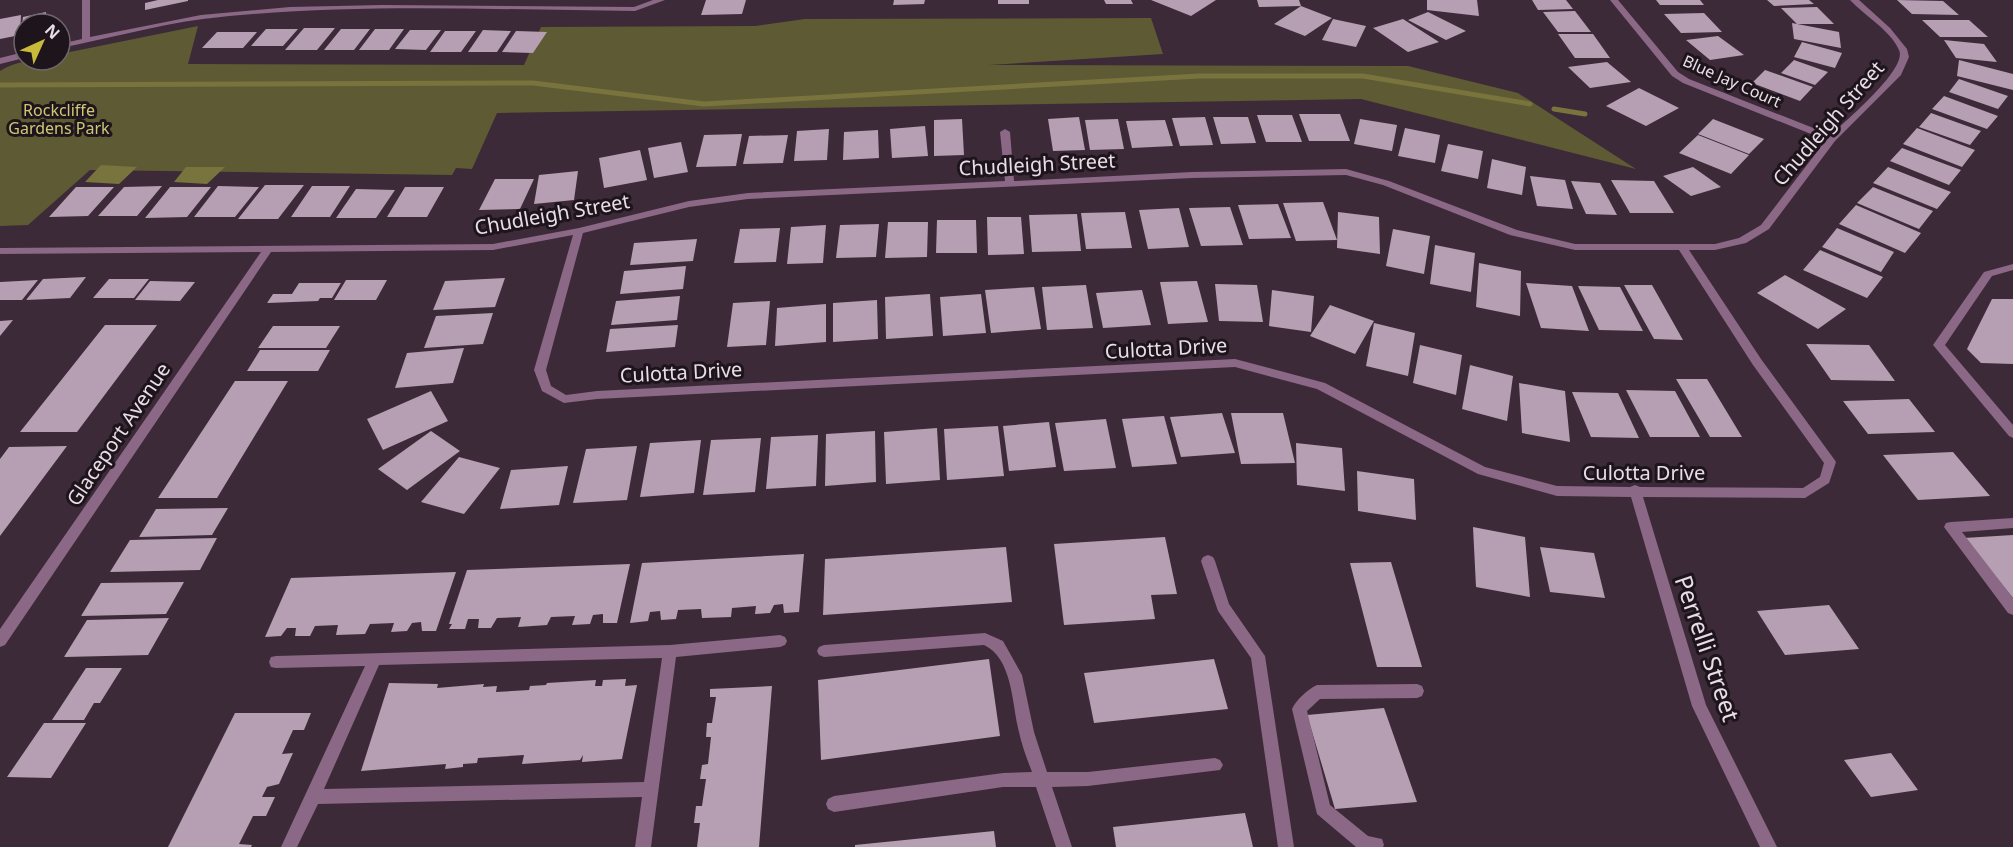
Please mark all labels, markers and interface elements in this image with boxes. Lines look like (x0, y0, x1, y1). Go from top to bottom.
north arrow (12, 12, 72, 72)
text: N (40, 19, 65, 44)
street label: Blue Jay Court (1679, 50, 1785, 113)
street label: Chudleigh Street (1766, 55, 1890, 191)
park label: Rockcliffe Gardens Park (8, 99, 110, 139)
street label: Chudleigh Street (958, 146, 1116, 182)
street label: Chudleigh Street (472, 187, 632, 241)
street label: Culotta Drive (1104, 331, 1228, 365)
street label: Culotta Drive (619, 355, 743, 389)
street label: Glaceport Avenue (60, 357, 176, 511)
street label: Culotta Drive (1583, 459, 1705, 486)
street label: Perrelli Street (1668, 570, 1749, 726)

